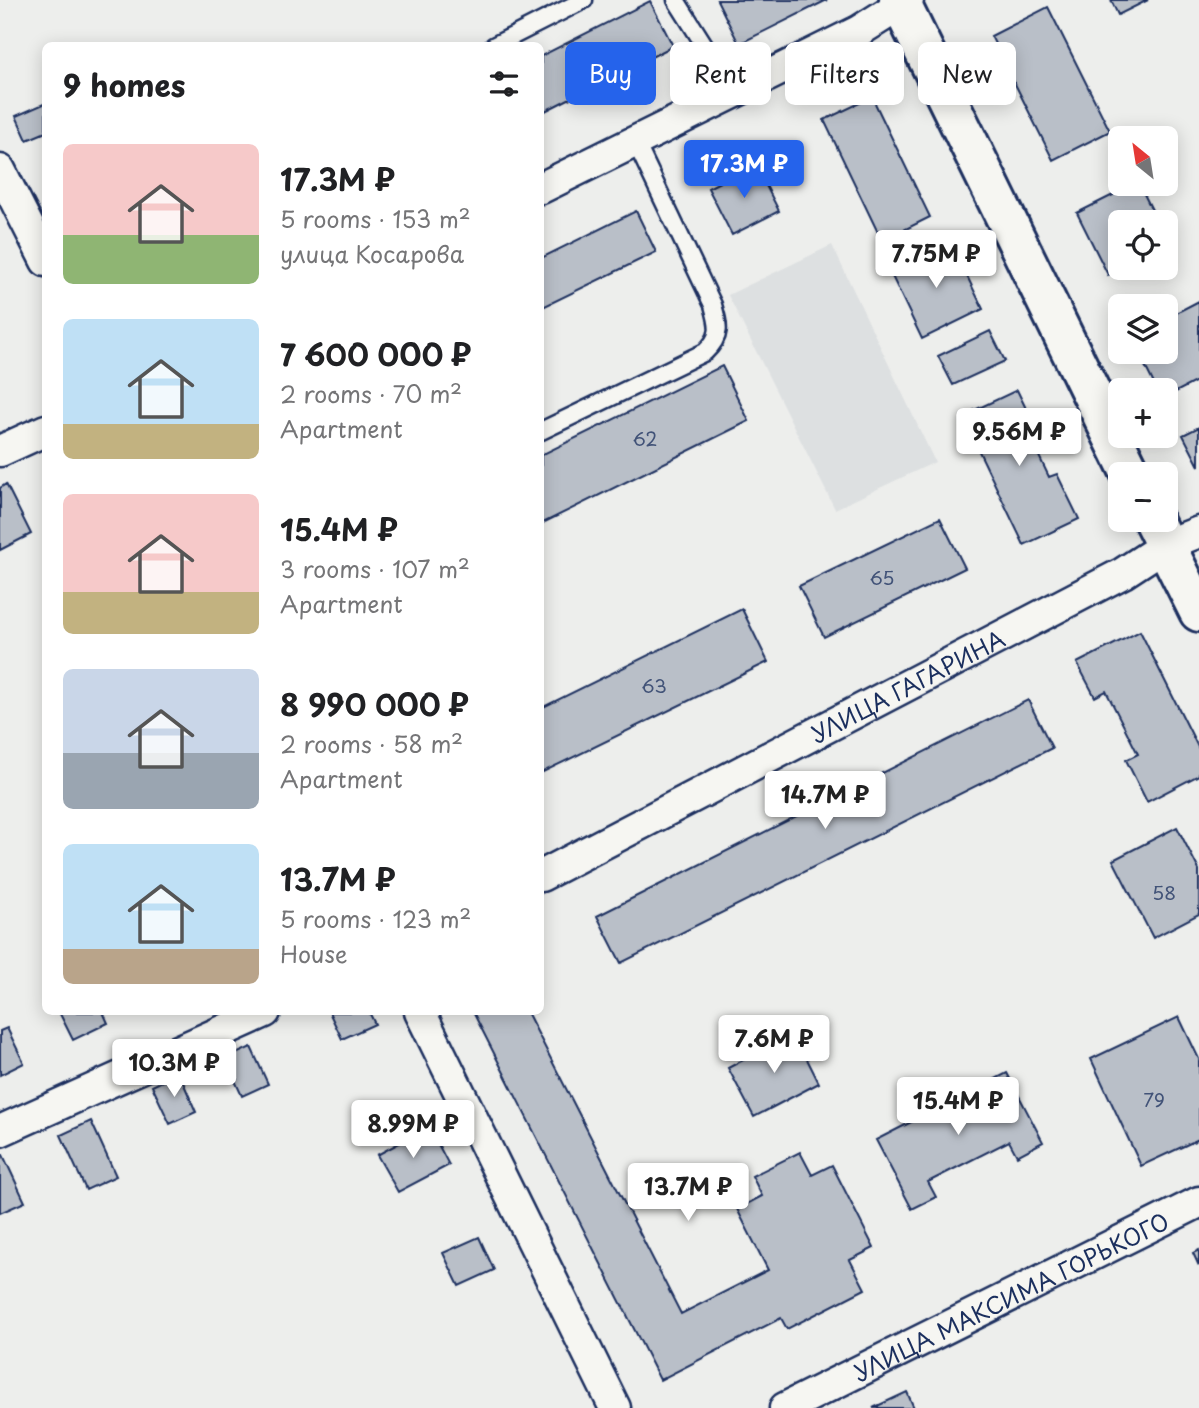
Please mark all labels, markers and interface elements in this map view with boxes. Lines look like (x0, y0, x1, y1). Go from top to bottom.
chip: Buy (565, 42, 656, 105)
chip: Rent (670, 42, 771, 105)
chip: Filters (785, 42, 904, 105)
chip: New (918, 42, 1016, 105)
text: 9 homes (63, 62, 185, 107)
icon: filters (485, 65, 523, 103)
north arrow (1108, 126, 1178, 196)
map controls (1108, 126, 1178, 532)
pin: 17.3M ₽ (679, 140, 809, 200)
text: 17.3M ₽ (700, 145, 788, 180)
text: 17.3M ₽ (280, 156, 395, 201)
icon: home (119, 172, 203, 256)
text: 5 rooms · 153 m² (280, 201, 471, 236)
button: locate (1108, 210, 1178, 280)
pin: 7.75M ₽ (871, 230, 1001, 290)
text: 7.75M ₽ (891, 235, 981, 270)
text: улица Косарова (280, 236, 464, 271)
button: layers (1108, 294, 1178, 364)
text: 7 600 000 ₽ (280, 331, 471, 376)
icon: home (119, 347, 203, 431)
text: 2 rooms · 70 m² (280, 376, 462, 411)
button: + (1108, 378, 1178, 448)
pin: 9.56M ₽ (954, 408, 1084, 468)
text: Apartment (280, 411, 403, 446)
text: 9.56M ₽ (972, 413, 1066, 448)
house number: 62 (633, 424, 657, 452)
button: − (1108, 462, 1178, 532)
text: 15.4M ₽ (280, 506, 398, 551)
icon: home (119, 522, 203, 606)
text: 3 rooms · 107 m² (280, 551, 470, 586)
house number: 65 (869, 563, 895, 591)
text: Apartment (280, 586, 403, 621)
street label: УЛИЦА ГАГАРИНА (804, 620, 1011, 750)
house number: 63 (641, 671, 667, 699)
text: 8 990 000 ₽ (280, 681, 469, 726)
icon: home (119, 697, 203, 781)
text: 2 rooms · 58 m² (280, 726, 463, 761)
text: Apartment (280, 761, 403, 796)
pin: 14.7M ₽ (760, 772, 890, 831)
text: 14.7M ₽ (781, 776, 869, 811)
text: 13.7M ₽ (280, 856, 396, 901)
icon: home (119, 872, 203, 956)
house number: 58 (1152, 878, 1176, 906)
text: 5 rooms · 123 m² (280, 901, 471, 936)
text: House (280, 936, 347, 971)
pin: 7.6M ₽ (717, 1016, 831, 1075)
text: 7.6M ₽ (734, 1020, 814, 1055)
pin: 10.3M ₽ (109, 1040, 239, 1099)
text: 10.3M ₽ (128, 1044, 220, 1079)
pin: 15.4M ₽ (893, 1078, 1023, 1137)
text: 15.4M ₽ (913, 1082, 1003, 1117)
house number: 79 (1143, 1085, 1165, 1113)
pin: 8.99M ₽ (348, 1100, 478, 1160)
text: 8.99M ₽ (367, 1105, 459, 1140)
pin: 13.7M ₽ (623, 1164, 753, 1223)
text: 13.7M ₽ (644, 1168, 732, 1203)
street label: УЛИЦА МАКСИМА ГОРЬКОГО (847, 1203, 1174, 1389)

